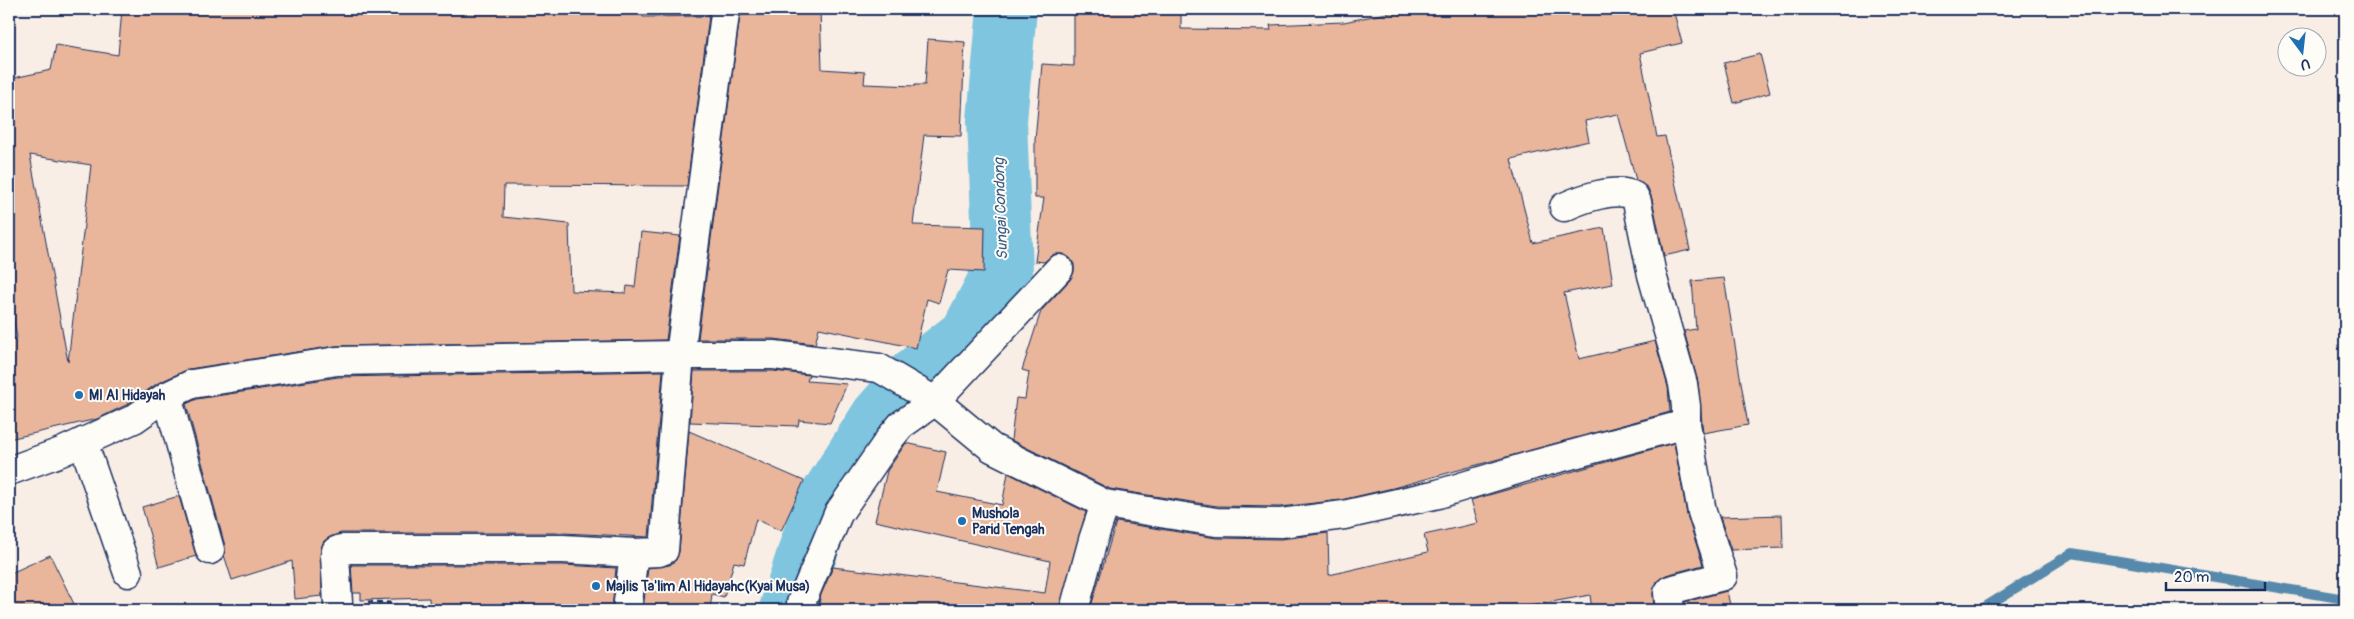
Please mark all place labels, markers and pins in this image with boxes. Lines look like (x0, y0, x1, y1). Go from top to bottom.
place label: MI Al Hidayah (89, 387, 166, 404)
marker: MI Al Hidayah (73, 389, 85, 401)
place label: Mushola Parid Tengah (972, 505, 1045, 538)
marker: Mushola Parid Tengah (956, 515, 968, 527)
place label: Majlis Ta'lim Al Hidayahc(Kyai Musa) (606, 578, 810, 595)
marker: Majlis Ta'lim Al Hidayahc(Kyai Musa) (590, 580, 602, 592)

